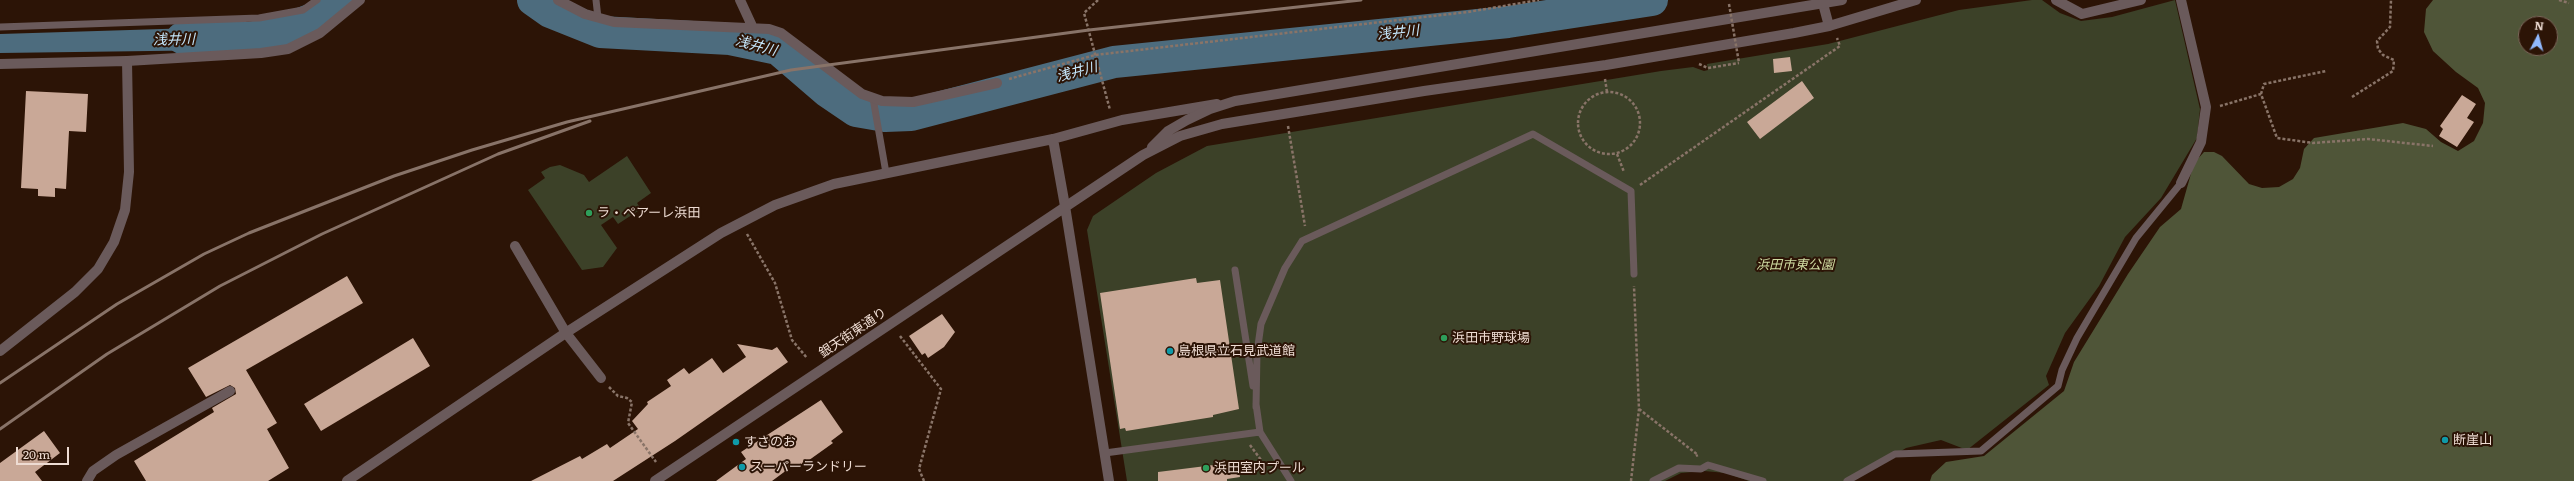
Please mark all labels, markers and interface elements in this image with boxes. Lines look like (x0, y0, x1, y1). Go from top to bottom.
north arrow (2518, 16, 2558, 56)
text: N (2534, 17, 2545, 33)
water label: 浅井川 (1376, 22, 1420, 44)
water label: 浅井川 (153, 31, 195, 49)
water label: 浅井川 (734, 32, 778, 60)
water label: 浅井川 (1055, 58, 1099, 86)
place label: ラ・ペアーレ浜田 (597, 205, 700, 221)
marker: ラ・ペアーレ浜田 (584, 208, 594, 218)
park label: 浜田市東公園 (1756, 257, 1834, 273)
street label: 銀天街東通り (816, 305, 890, 361)
place label: 浜田市野球場 (1452, 330, 1530, 346)
marker: 浜田市野球場 (1439, 333, 1449, 343)
place label: 島根県立石見武道館 (1178, 343, 1295, 359)
marker: 島根県立石見武道館 (1165, 346, 1175, 356)
place label: 断崖山 (2453, 432, 2492, 448)
place label: すさのお (744, 434, 796, 450)
marker: 断崖山 (2440, 435, 2450, 445)
marker: すさのお (731, 437, 741, 447)
scale bar (18, 439, 71, 465)
text: 20 m (23, 445, 50, 463)
place label: スーパーランドリー (750, 459, 867, 475)
place label: 浜田室内プール (1214, 460, 1305, 476)
marker: スーパーランドリー (737, 462, 747, 472)
marker: 浜田室内プール (1201, 463, 1211, 473)

